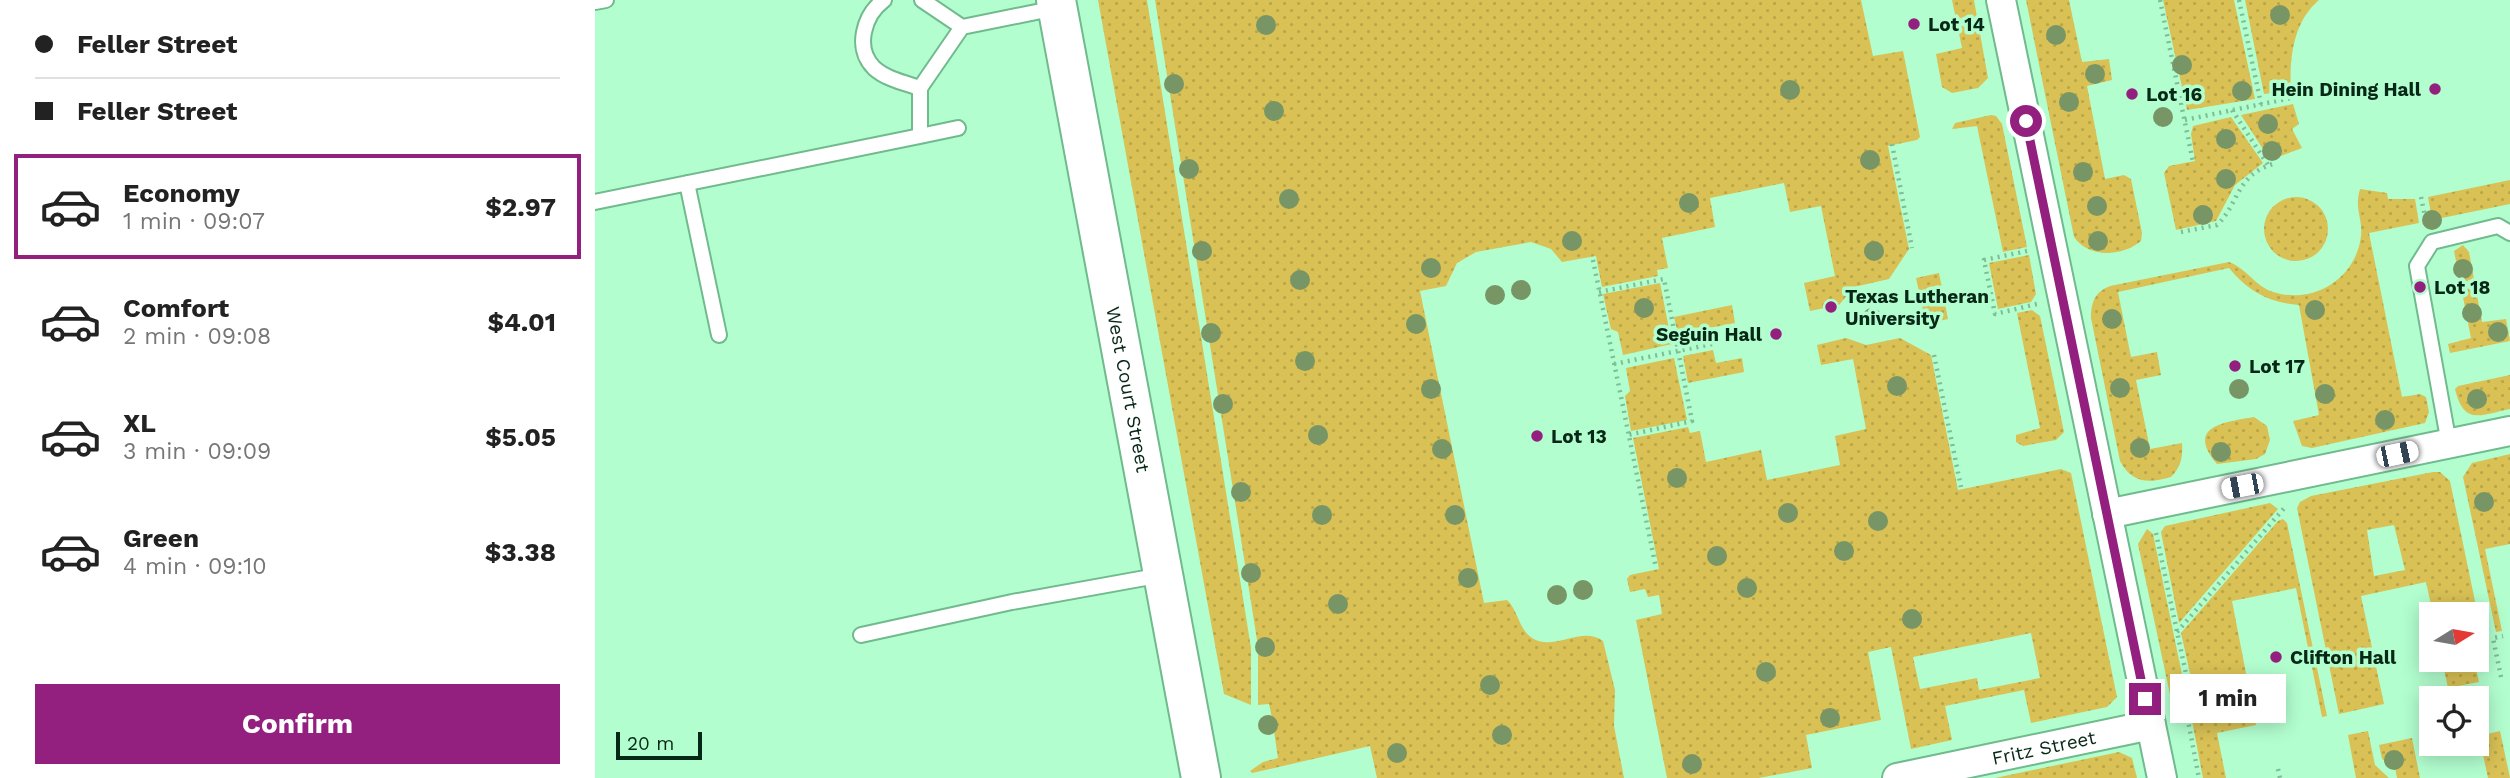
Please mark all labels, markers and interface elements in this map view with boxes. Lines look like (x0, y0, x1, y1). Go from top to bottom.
place label: Lot 14 (1928, 13, 1985, 36)
marker: Lot 14 (1906, 16, 1922, 32)
text: Feller Street (77, 29, 237, 59)
place label: Hein Dining Hall (2271, 78, 2422, 101)
marker: Hein Dining Hall (2427, 81, 2443, 97)
place label: Lot 16 (2146, 83, 2202, 106)
marker: Lot 16 (2124, 86, 2140, 102)
text: Feller Street (77, 96, 237, 126)
route start (2010, 105, 2042, 137)
icon: car (39, 175, 102, 238)
text: Economy (123, 178, 240, 208)
text: $2.97 (485, 192, 556, 222)
text: 1 min · 09:07 (123, 208, 265, 235)
place label: Lot 18 (2434, 276, 2490, 299)
marker: Lot 18 (2412, 279, 2428, 295)
place label: Texas Lutheran University (1845, 285, 1989, 330)
icon: car (39, 290, 102, 353)
text: Comfort (123, 293, 229, 323)
marker: Texas Lutheran University (1823, 299, 1839, 315)
street label: West Court Street (1102, 305, 1155, 474)
text: $4.01 (487, 307, 556, 337)
text: 2 min · 09:08 (123, 323, 271, 350)
place label: Seguin Hall (1656, 323, 1763, 346)
marker: Seguin Hall (1768, 326, 1784, 342)
place label: Lot 17 (2249, 355, 2305, 378)
marker: Lot 17 (2227, 358, 2243, 374)
icon: car (39, 405, 102, 468)
text: XL (123, 408, 156, 438)
text: $5.05 (485, 422, 556, 452)
place label: Lot 13 (1551, 425, 1607, 448)
marker: Lot 13 (1529, 428, 1545, 444)
text: 3 min · 09:09 (123, 438, 271, 465)
car (2375, 439, 2420, 469)
car (2220, 472, 2265, 500)
icon: car (39, 520, 102, 583)
text: Green (123, 523, 199, 553)
text: $3.38 (485, 537, 556, 567)
text: 4 min · 09:10 (123, 553, 267, 580)
north arrow (2419, 602, 2489, 672)
map controls (2419, 602, 2489, 756)
place label: Clifton Hall (2290, 646, 2397, 669)
marker: Clifton Hall (2268, 649, 2284, 665)
callout: 1 min (2169, 674, 2285, 724)
route end (2129, 683, 2161, 715)
button: Confirm (35, 684, 560, 764)
text: 1 min (2198, 685, 2258, 712)
button: locate (2419, 686, 2489, 756)
street label: Fritz Street (1990, 725, 2098, 769)
scale bar (616, 729, 702, 761)
text: 20 m (627, 732, 674, 755)

